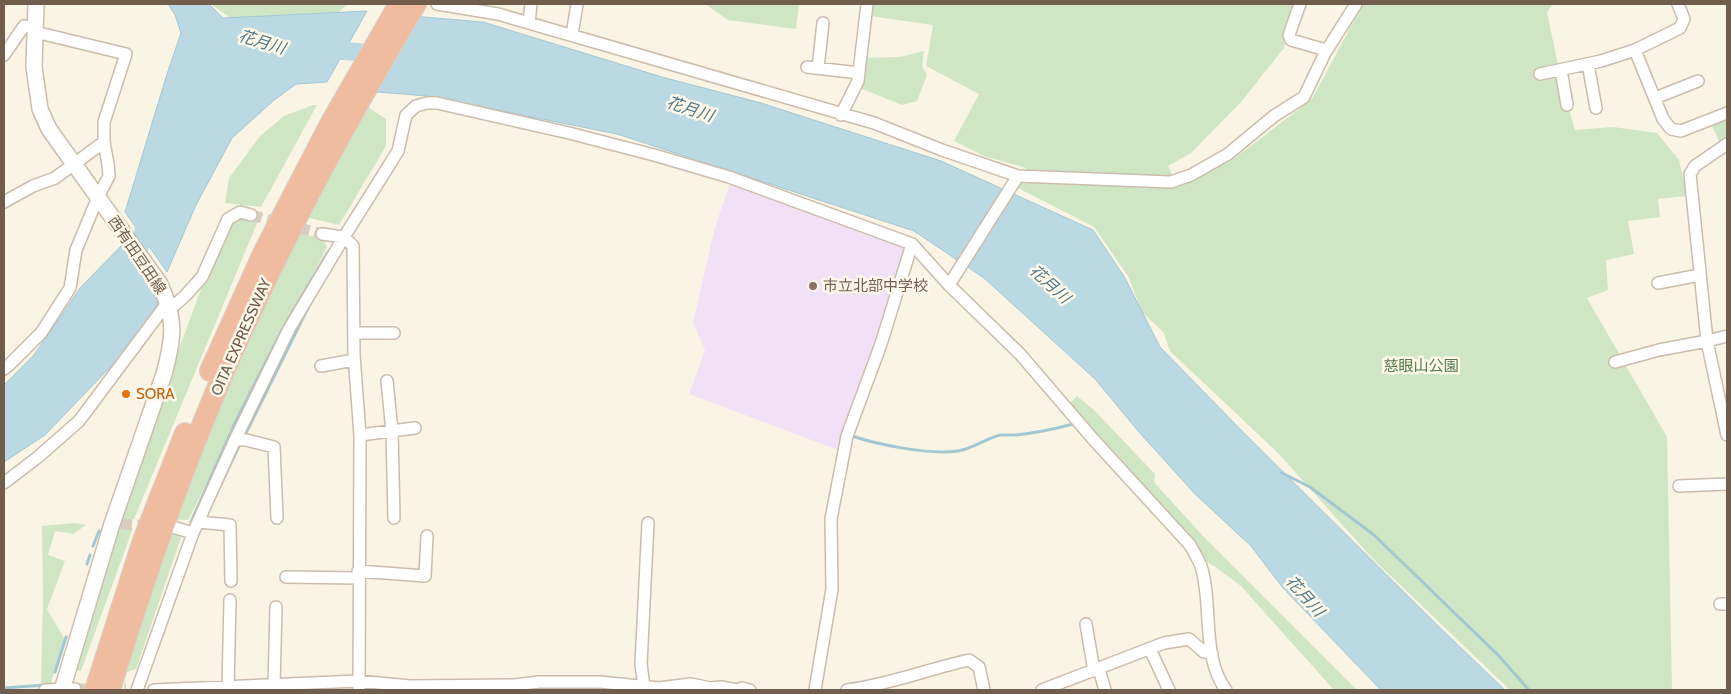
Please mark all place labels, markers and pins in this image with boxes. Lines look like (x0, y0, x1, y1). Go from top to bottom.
place label: 市立北部中学校 (823, 277, 928, 295)
marker: 市立北部中学校 (807, 280, 819, 292)
place label: SORA (136, 385, 175, 403)
marker: SORA (120, 388, 132, 400)

